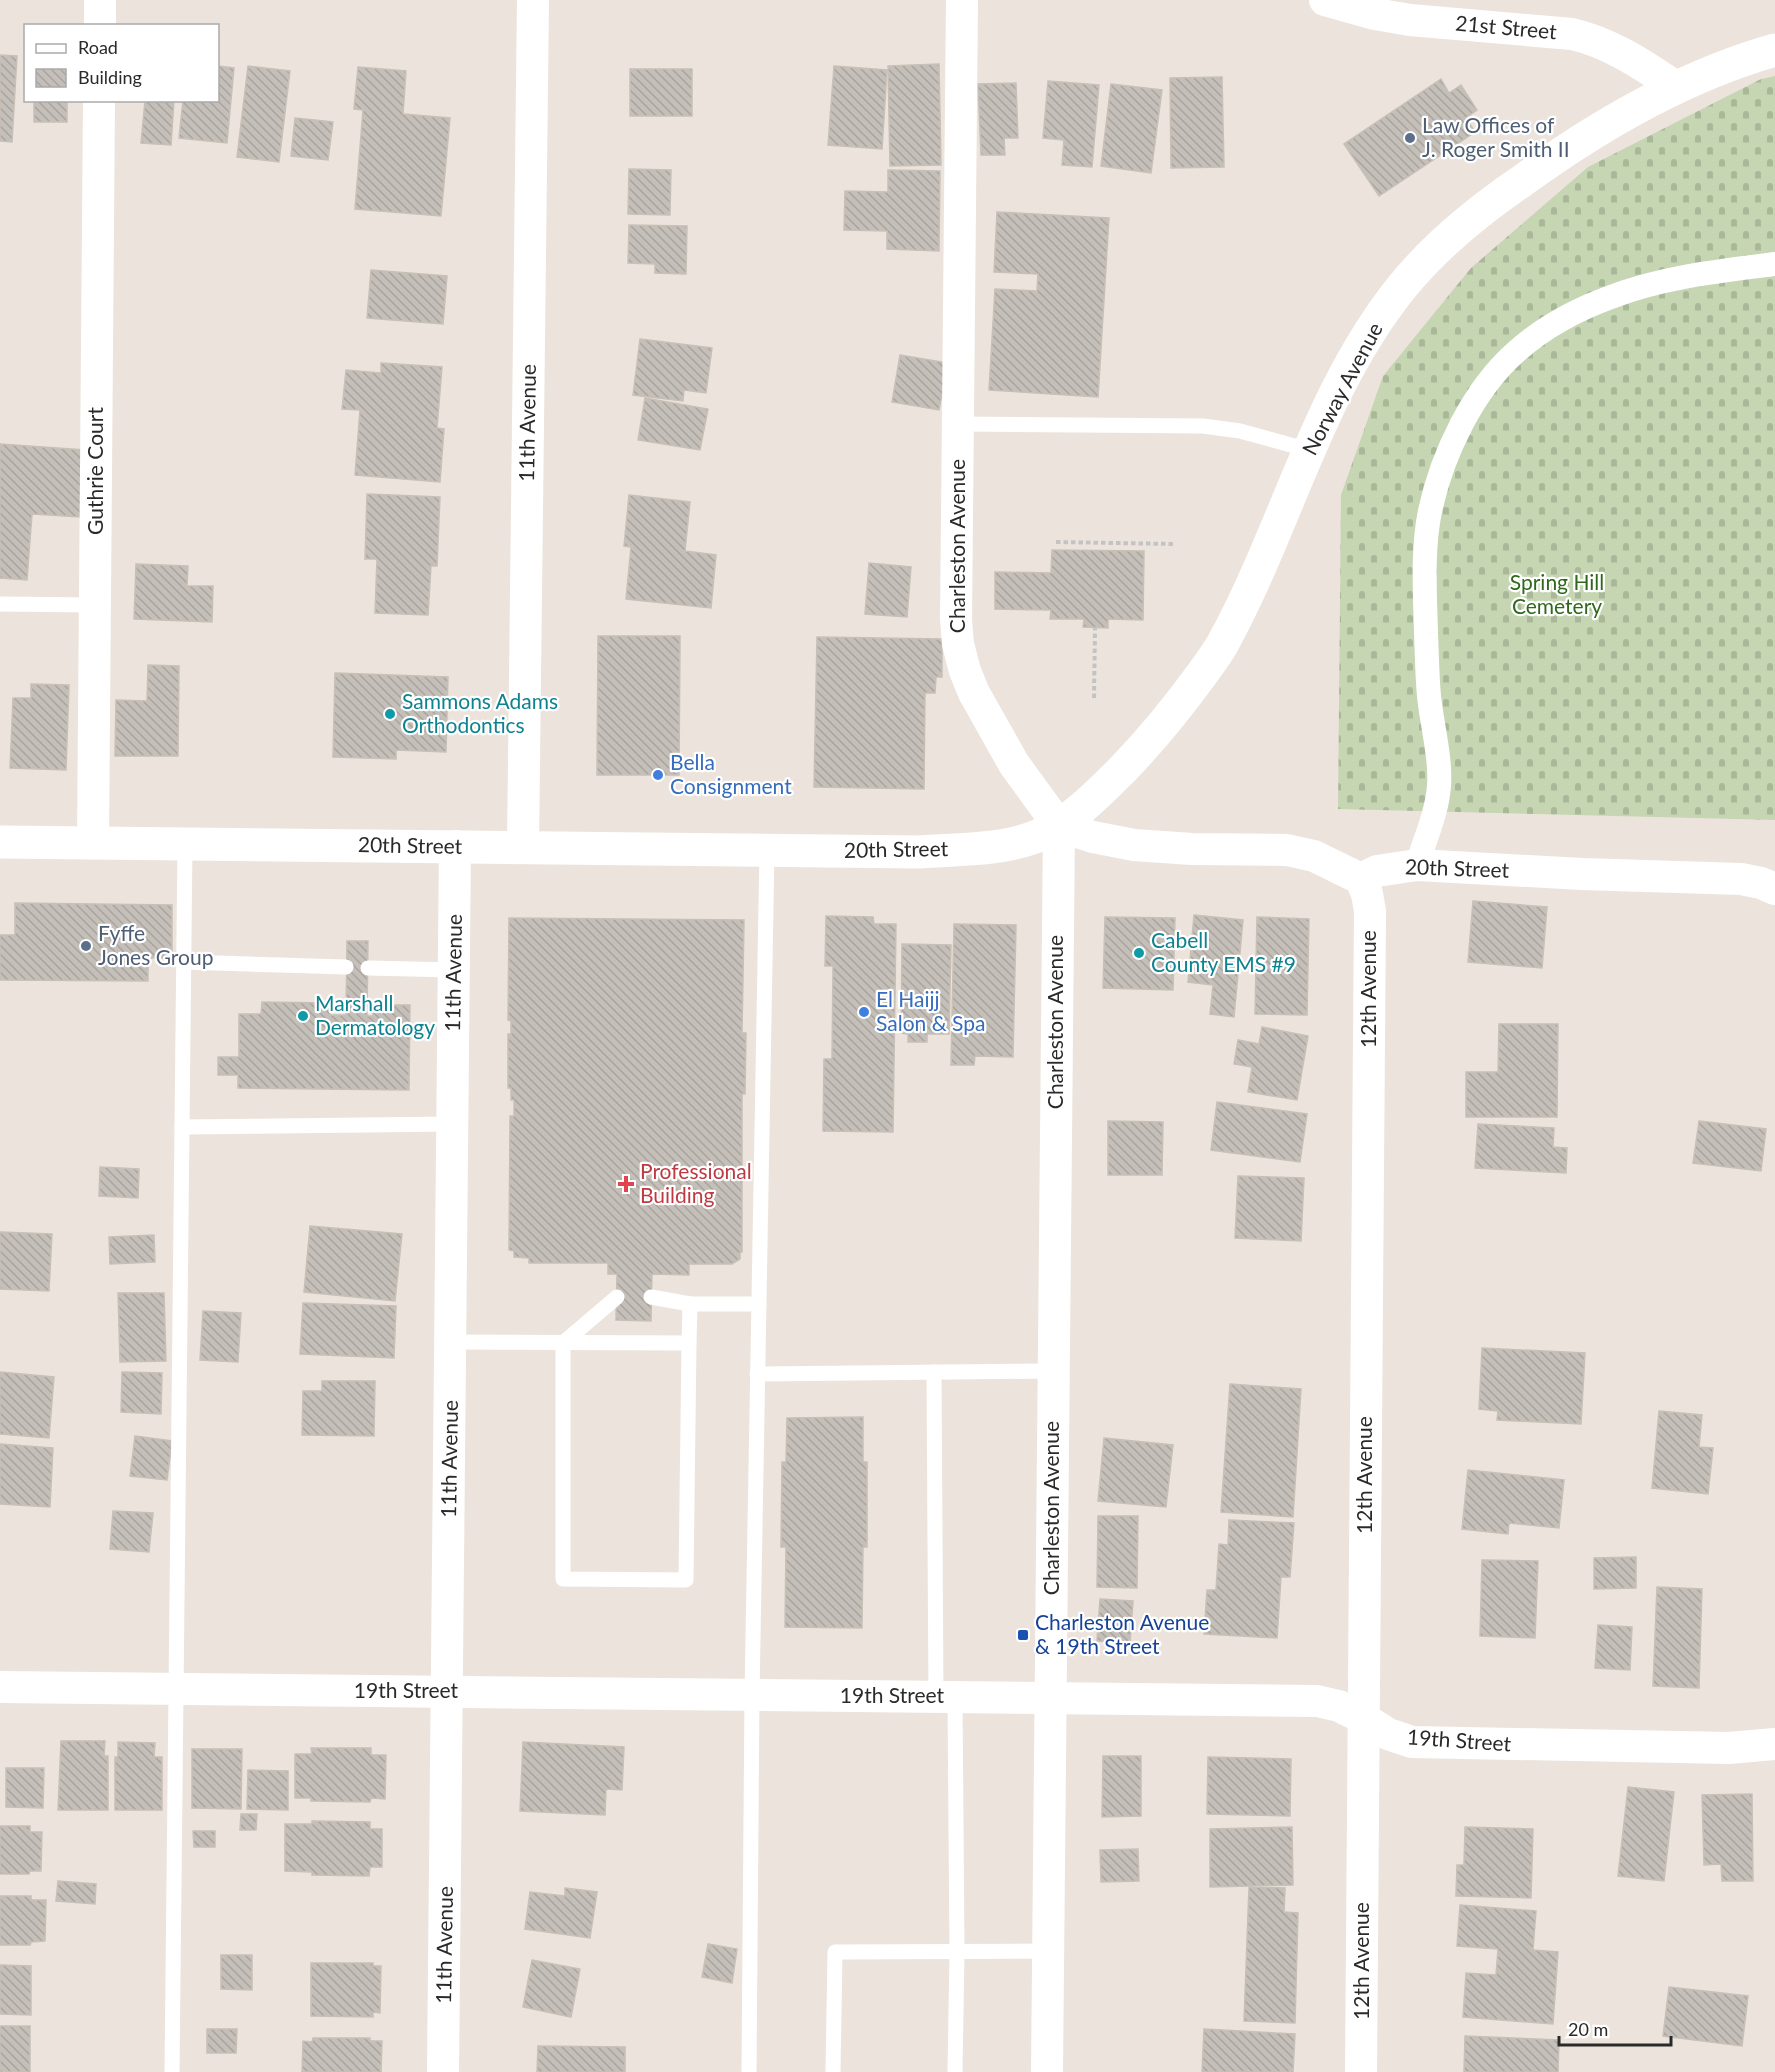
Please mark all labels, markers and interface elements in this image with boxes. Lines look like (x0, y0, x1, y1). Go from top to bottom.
street label: 21st Street (1454, 10, 1558, 43)
legend (24, 24, 219, 102)
text: Road (78, 36, 118, 58)
text: Building (78, 66, 142, 88)
place label: Law Offices of J. Roger Smith II (1422, 112, 1570, 161)
marker: Law Offices of J. Roger Smith II (1403, 131, 1417, 145)
street label: Norway Avenue (1296, 318, 1387, 459)
street label: 11th Avenue (513, 364, 540, 482)
street label: Guthrie Court (82, 407, 107, 535)
street label: Charleston Avenue (944, 459, 969, 633)
park label: Spring Hill Cemetery (1510, 569, 1604, 618)
place label: Sammons Adams Orthodontics (402, 688, 558, 737)
marker: Sammons Adams Orthodontics (383, 707, 397, 721)
place label: Bella Consignment (670, 749, 792, 798)
marker: Bella Consignment (651, 768, 665, 782)
street label: 20th Street (358, 831, 463, 858)
street label: 20th Street (844, 835, 949, 862)
street label: 20th Street (1405, 853, 1510, 882)
street label: 11th Avenue (439, 914, 466, 1032)
place label: Fyffe Jones Group (98, 920, 213, 969)
place label: Cabell County EMS #9 (1151, 927, 1296, 976)
street label: 12th Avenue (1355, 930, 1380, 1048)
street label: Charleston Avenue (1042, 935, 1067, 1109)
marker: Fyffe Jones Group (79, 939, 93, 953)
marker: Cabell County EMS #9 (1132, 946, 1146, 960)
place label: El Haijj Salon & Spa (876, 986, 985, 1035)
place label: Marshall Dermatology (315, 990, 435, 1039)
marker: El Haijj Salon & Spa (857, 1005, 871, 1019)
marker: Marshall Dermatology (296, 1009, 310, 1023)
place label: Professional Building (640, 1158, 752, 1207)
marker: Professional Building (617, 1175, 635, 1193)
street label: 11th Avenue (435, 1400, 462, 1518)
street label: 12th Avenue (1351, 1416, 1376, 1534)
street label: Charleston Avenue (1038, 1421, 1063, 1595)
place label: Charleston Avenue & 19th Street (1035, 1609, 1209, 1658)
marker: Charleston Avenue & 19th Street (1016, 1628, 1030, 1642)
street label: 19th Street (354, 1677, 459, 1702)
street label: 19th Street (840, 1682, 945, 1707)
street label: 19th Street (1406, 1723, 1512, 1756)
street label: 11th Avenue (430, 1886, 457, 2004)
street label: 12th Avenue (1348, 1902, 1373, 2020)
scale bar (1559, 2009, 1672, 2047)
text: 20 m (1568, 2018, 1608, 2040)

